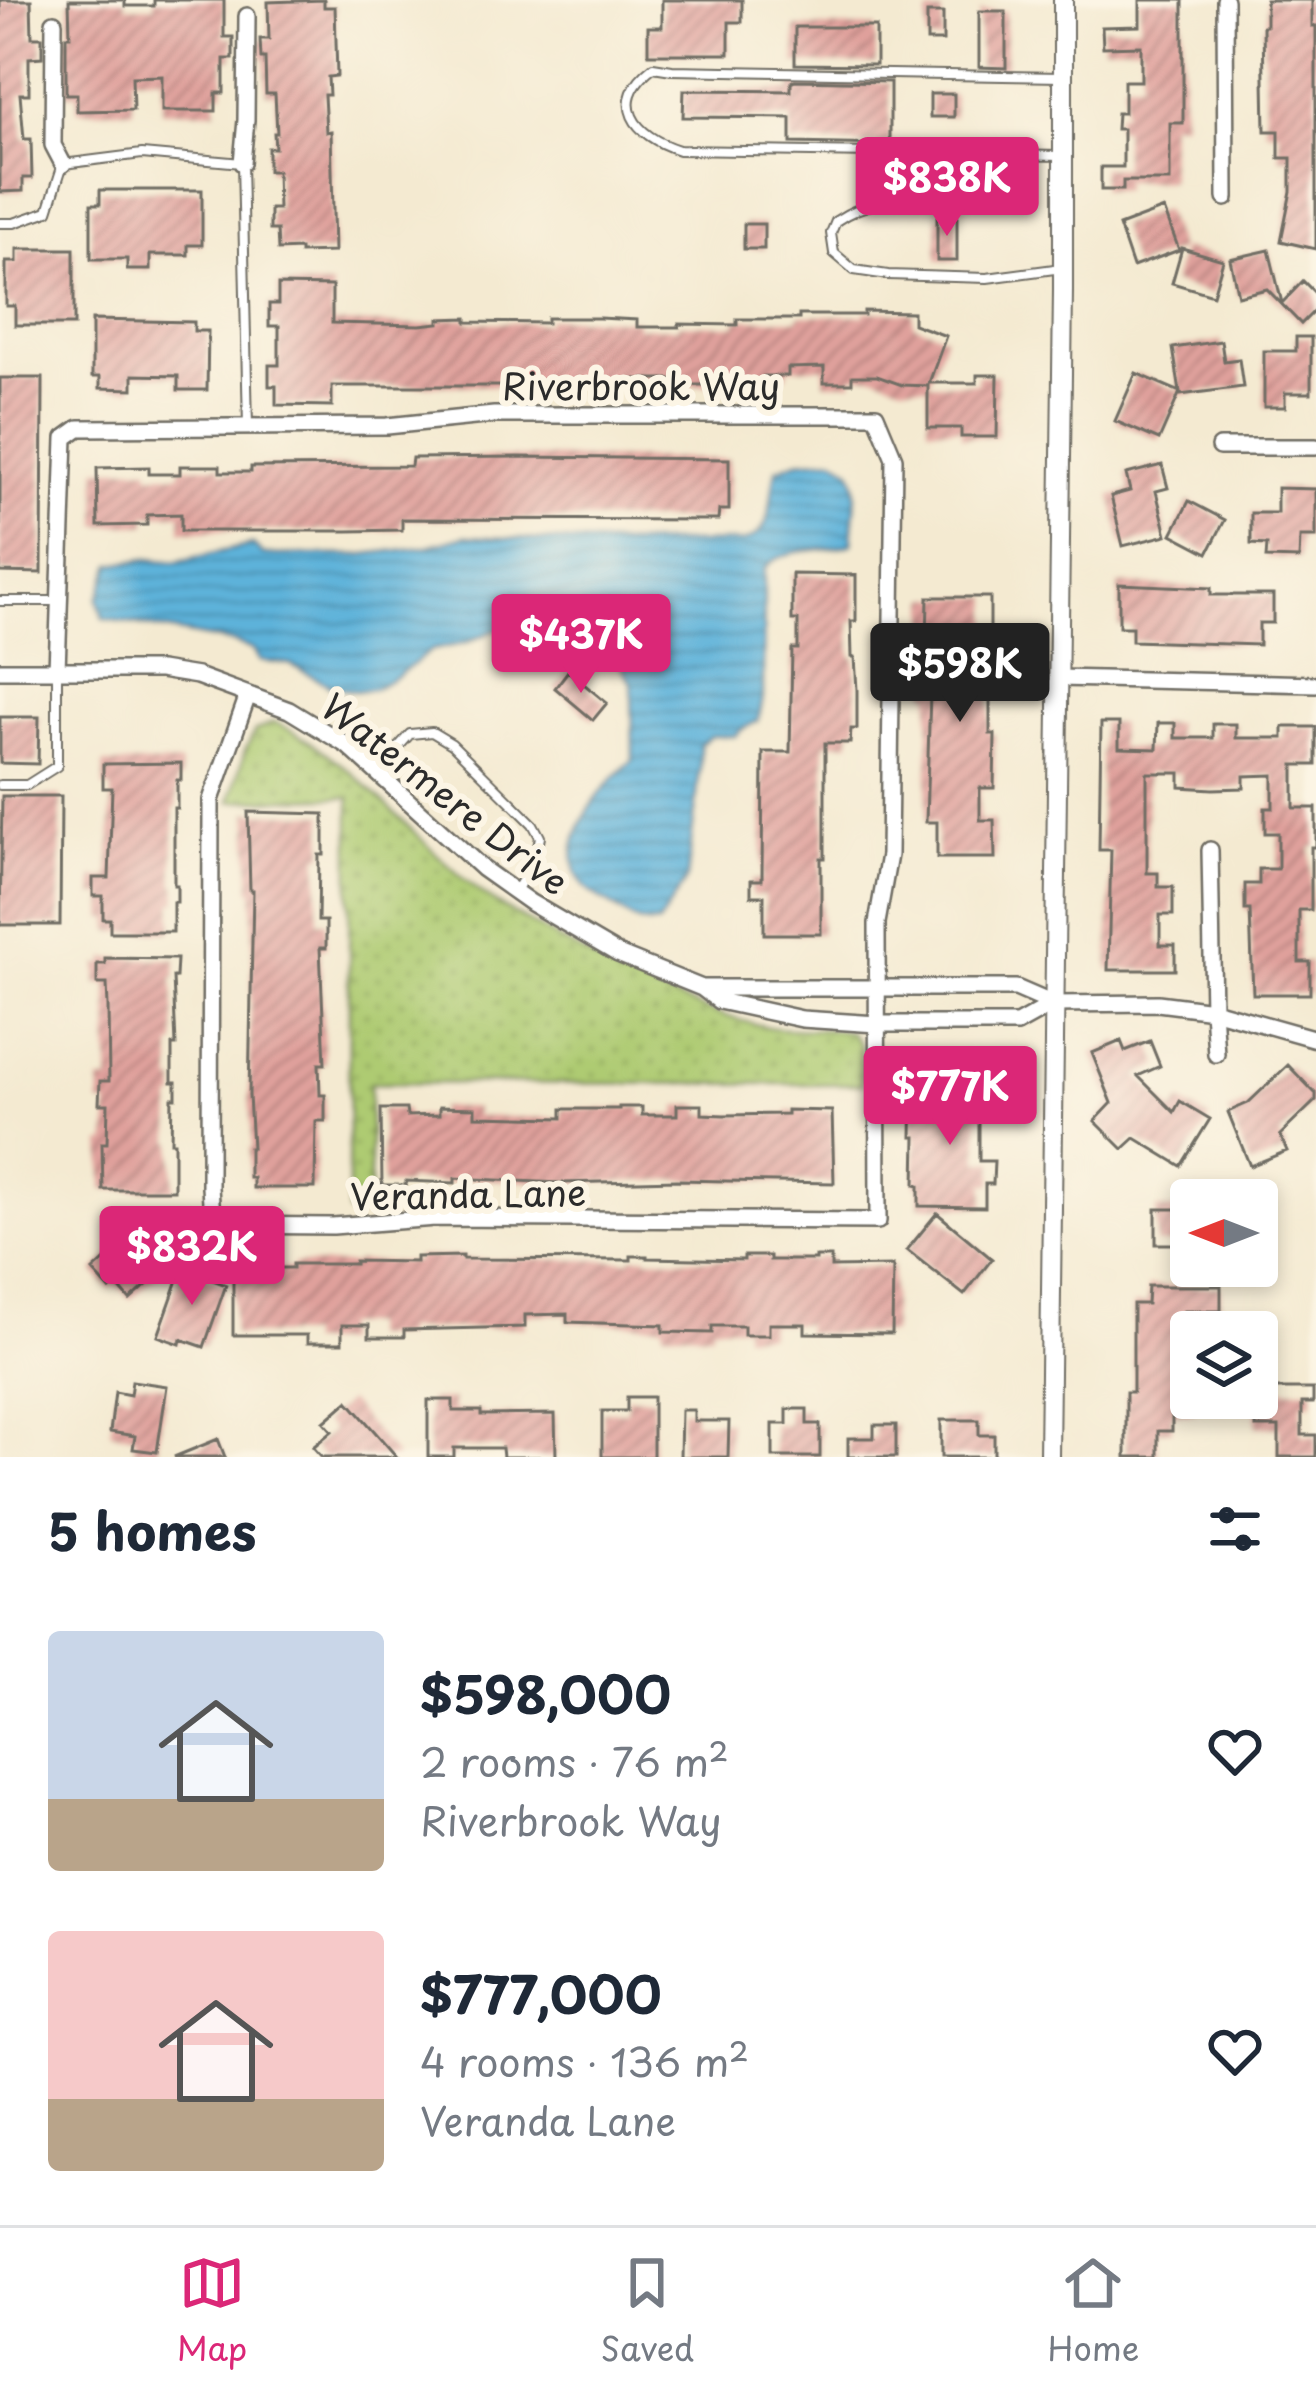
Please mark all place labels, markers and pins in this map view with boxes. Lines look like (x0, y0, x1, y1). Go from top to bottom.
pin: $838K (863, 137, 1031, 239)
pin: $437K (497, 594, 665, 696)
pin: $598K (876, 623, 1044, 725)
pin: $777K (866, 1046, 1034, 1148)
pin: $832K (108, 1206, 276, 1308)

